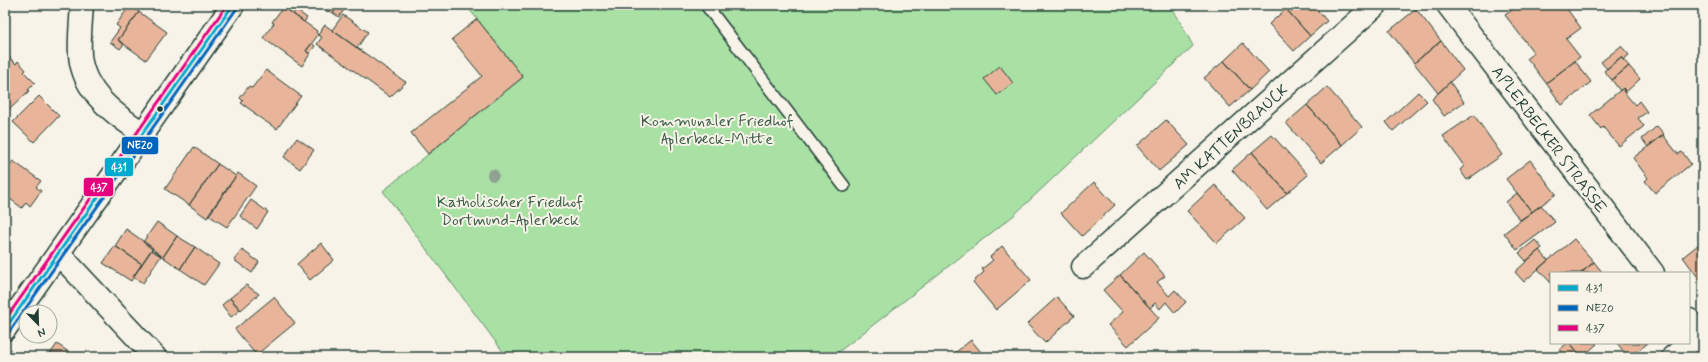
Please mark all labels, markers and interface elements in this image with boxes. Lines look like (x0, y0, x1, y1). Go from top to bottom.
street label: APLERBECKER STRASSE (1486, 62, 1611, 218)
street label: AM KATTENBRAUCK (1169, 80, 1293, 194)
unlabelled marker (155, 104, 165, 114)
park label: Kommunaler Friedhof Aplerbeck-Mitte (641, 111, 793, 151)
line badge: NE20 (121, 136, 159, 155)
text: NE20 (127, 139, 153, 153)
line badge: 431 (104, 157, 134, 177)
text: 431 (111, 161, 127, 175)
line badge: 437 (83, 177, 114, 197)
text: 437 (90, 181, 108, 195)
park label: Katholischer Friedhof Dortmund-Aplerbeck (437, 192, 583, 232)
legend (1550, 272, 1690, 344)
text: 431 (1586, 281, 1603, 297)
text: NE20 (1586, 301, 1614, 317)
north arrow (18, 304, 58, 344)
text: 437 (1586, 321, 1605, 337)
text: N (35, 324, 48, 340)

